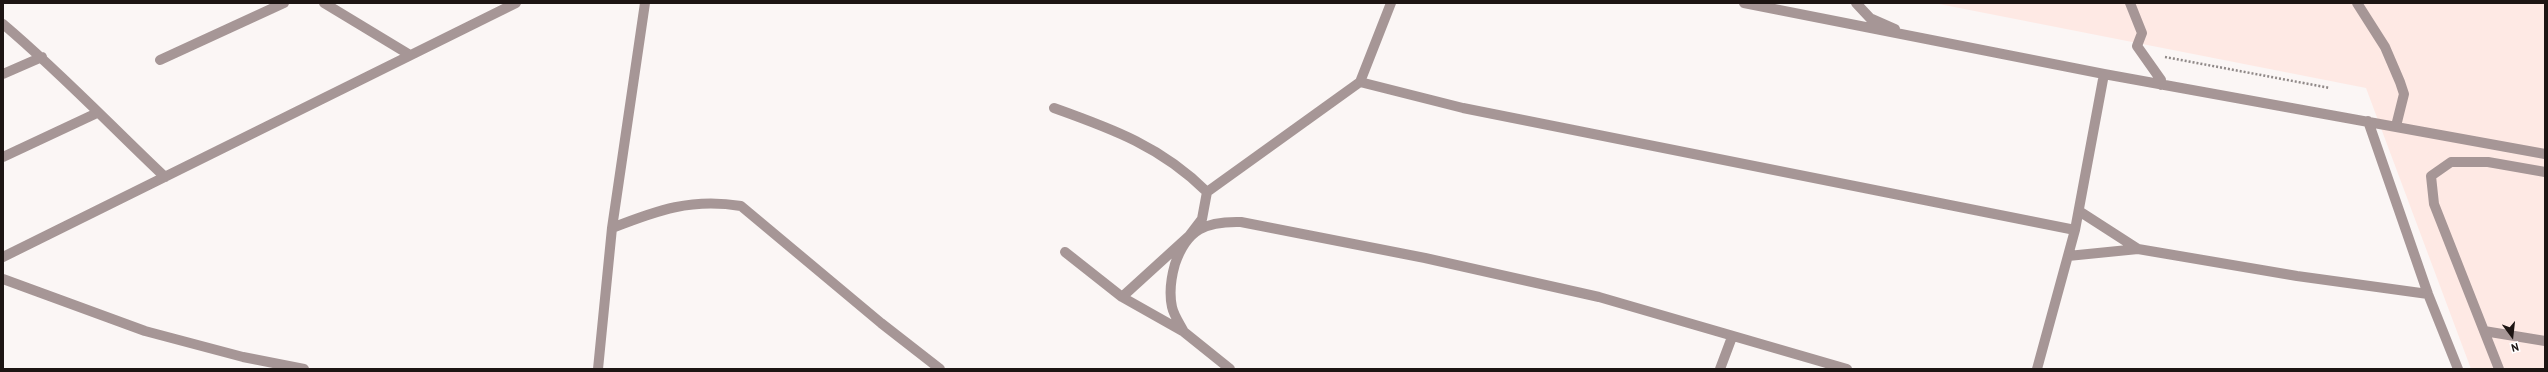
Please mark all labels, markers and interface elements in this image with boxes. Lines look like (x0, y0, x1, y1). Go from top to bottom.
north arrow (2492, 316, 2532, 356)
text: N (2510, 340, 2520, 355)

